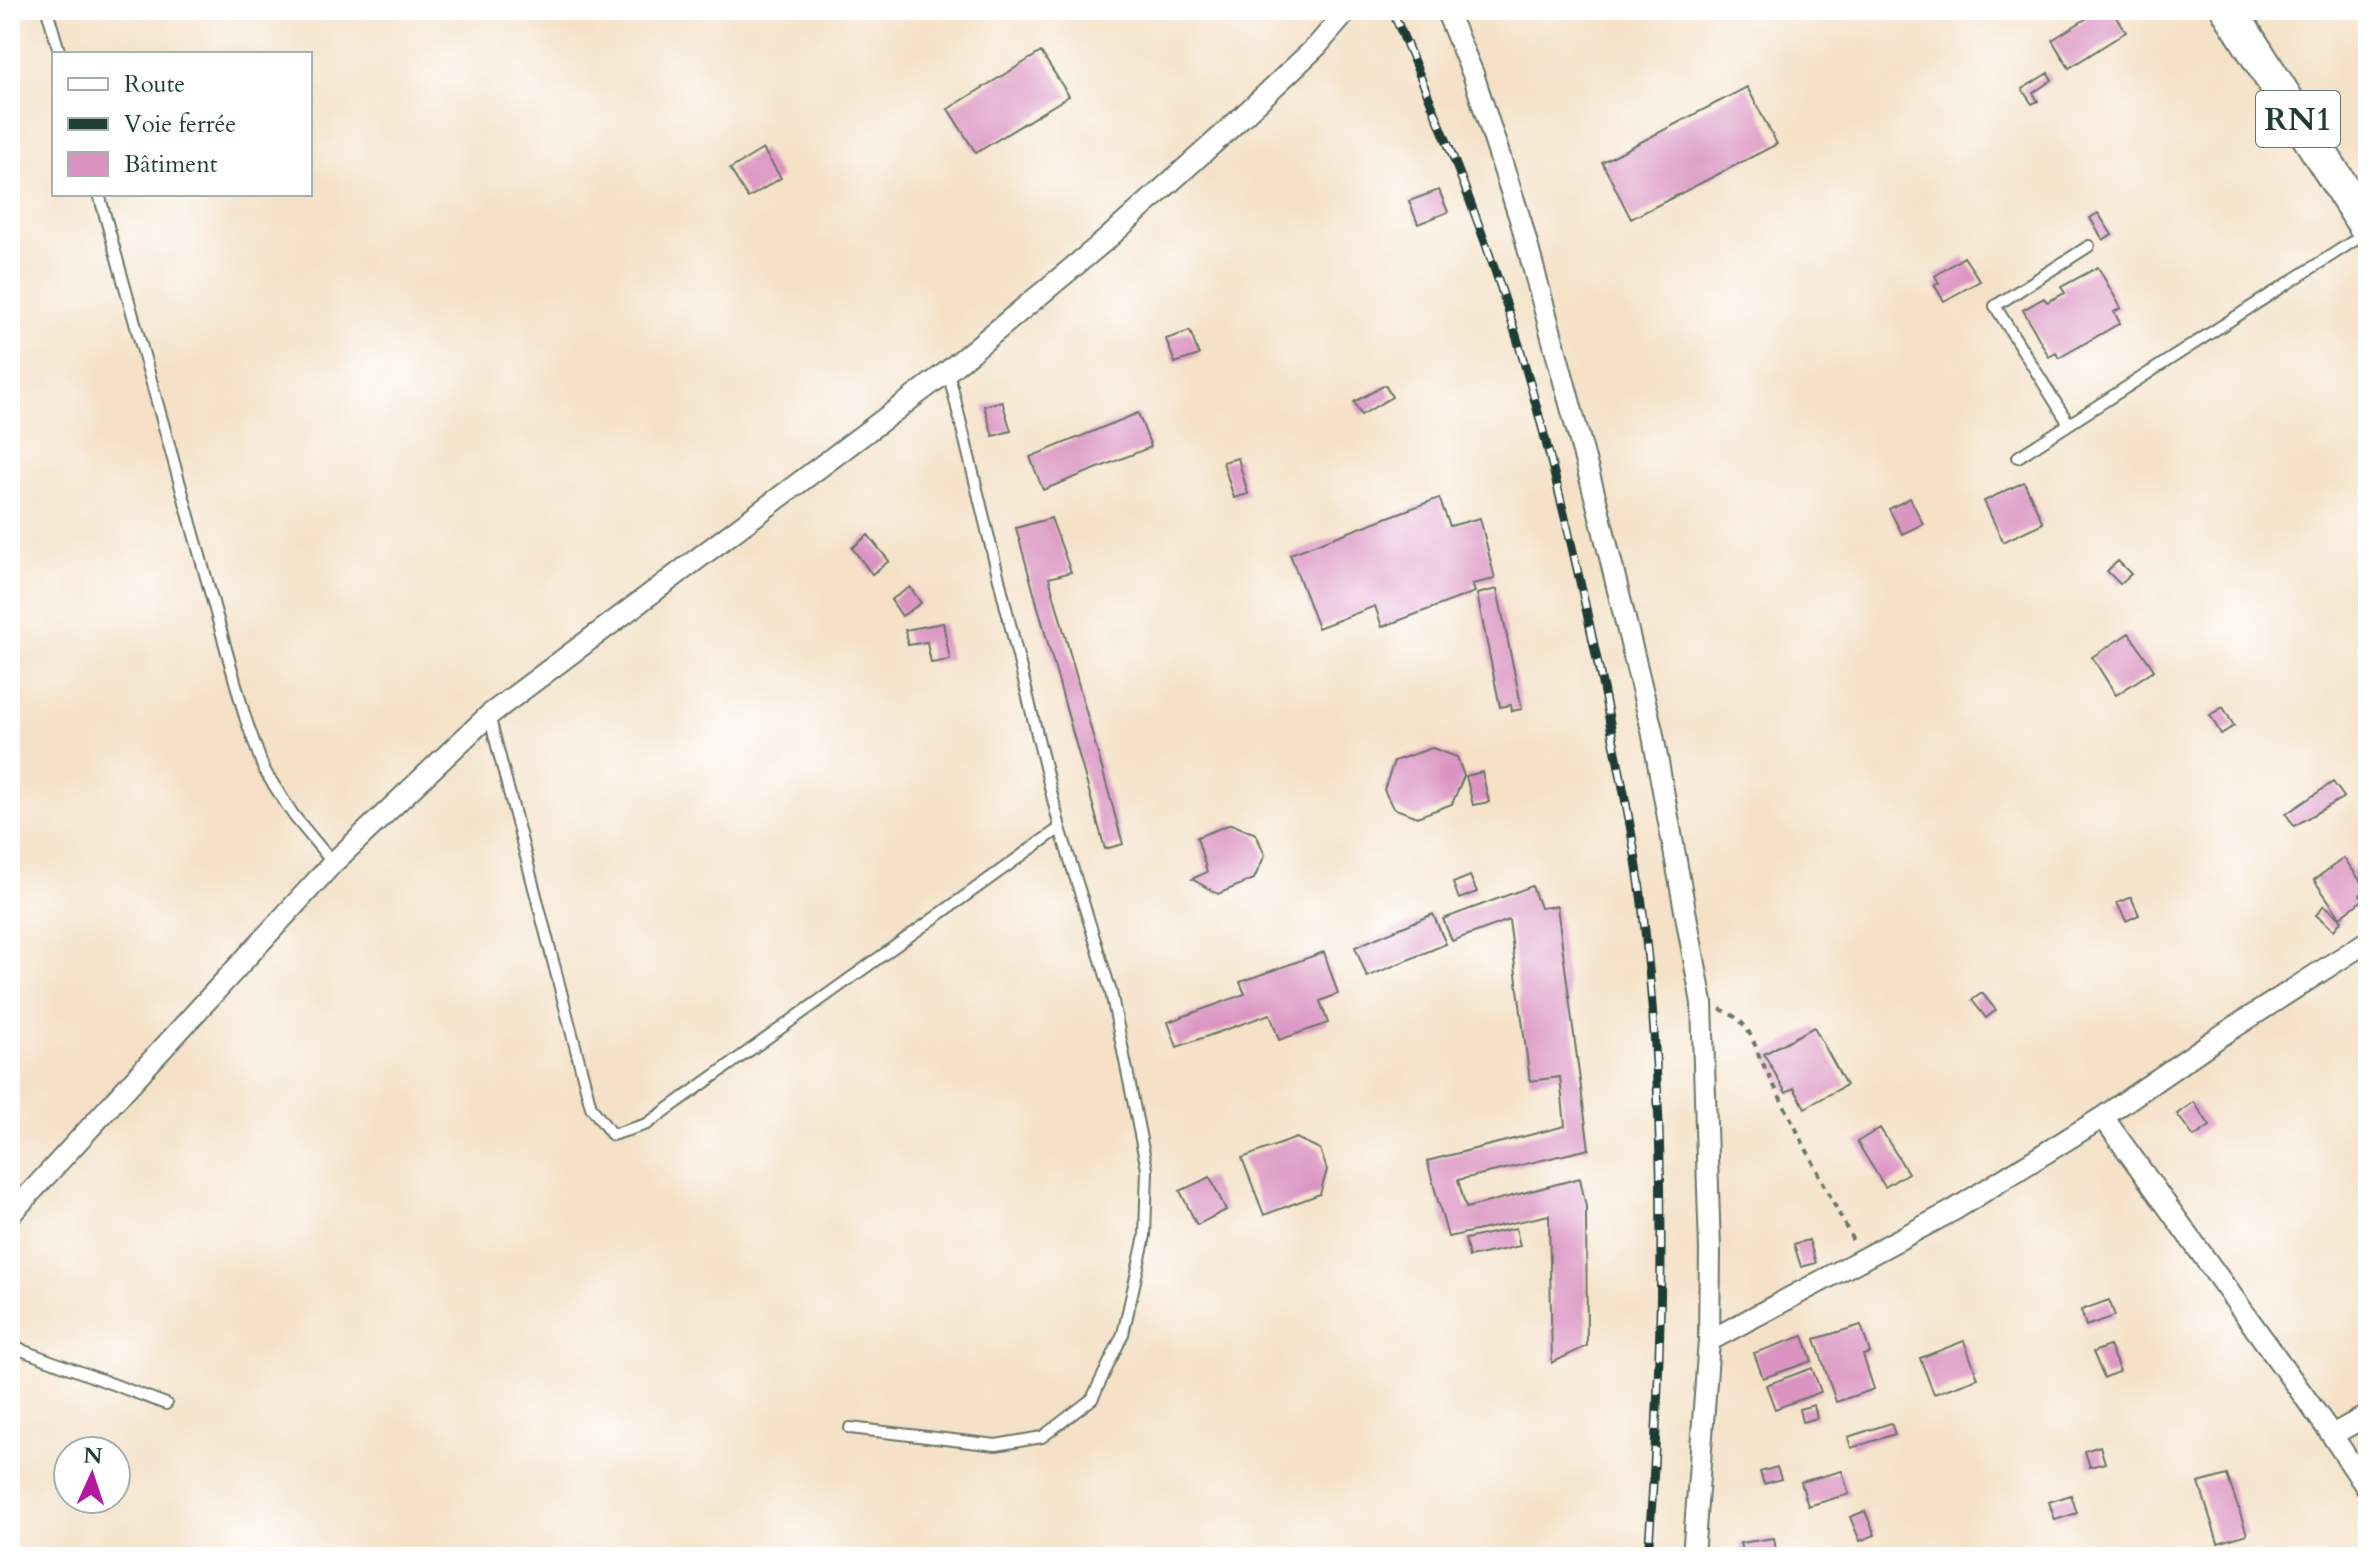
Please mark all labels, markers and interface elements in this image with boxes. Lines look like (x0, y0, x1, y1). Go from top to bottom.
legend (52, 52, 312, 196)
text: Route (124, 68, 185, 101)
road number: RN1 (2256, 91, 2340, 147)
text: Voie ferrée (124, 108, 236, 141)
text: Bâtiment (124, 148, 218, 181)
north arrow (52, 1435, 132, 1515)
text: N (83, 1441, 103, 1472)

